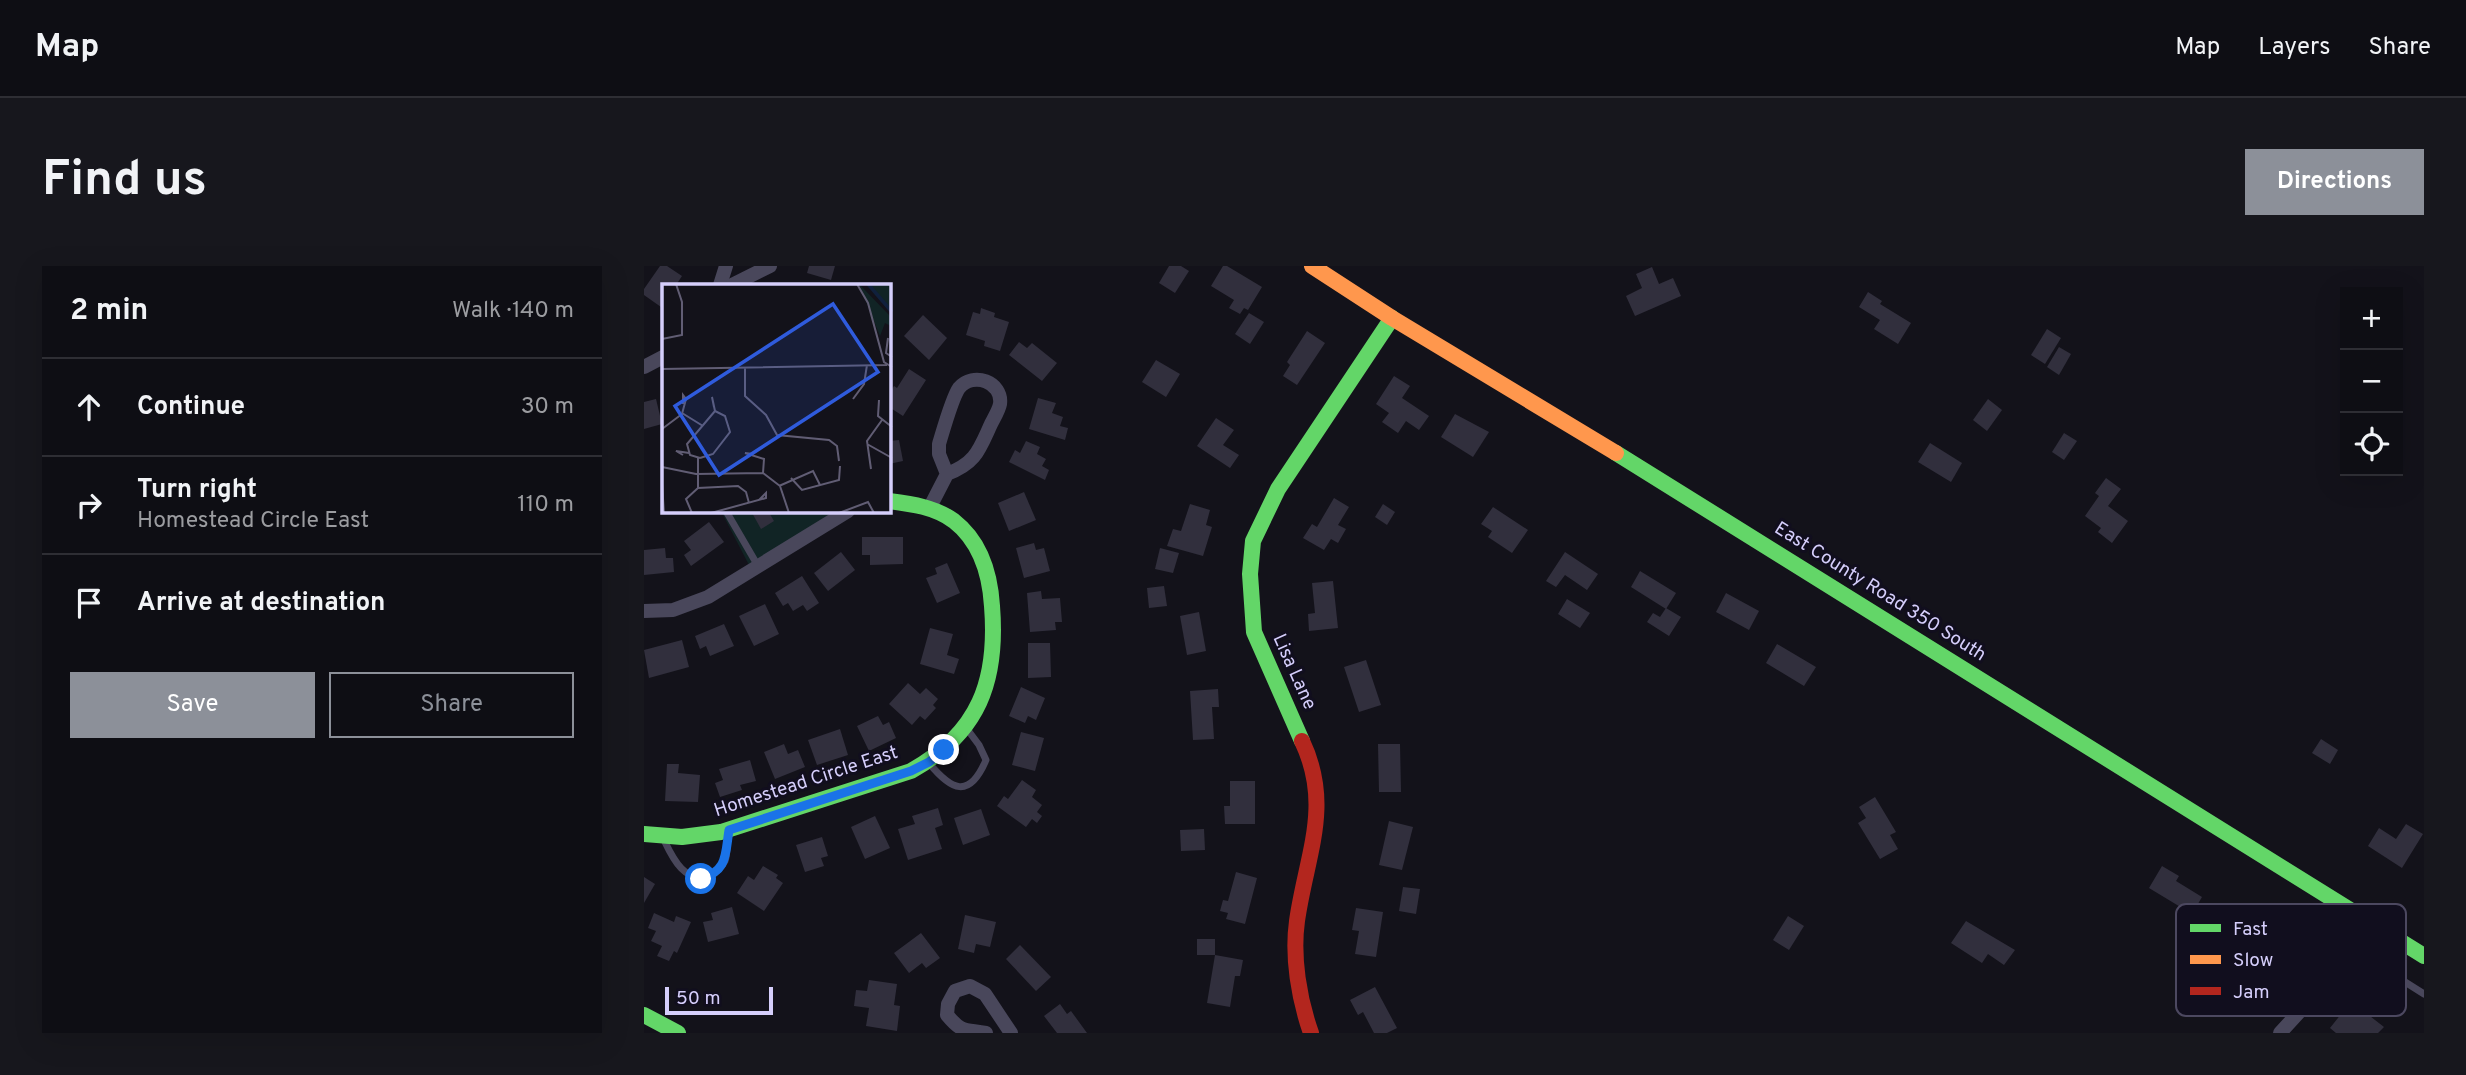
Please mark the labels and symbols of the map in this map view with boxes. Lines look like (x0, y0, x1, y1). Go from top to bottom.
inset map (662, 284, 891, 513)
street label: East County Road 350 South (1770, 517, 1990, 667)
street label: Lisa Lane (1267, 630, 1321, 714)
route end (928, 734, 959, 765)
street label: Homestead Circle East (711, 741, 901, 823)
route start (685, 863, 716, 894)
legend (2176, 904, 2406, 1016)
text: Fast (2233, 918, 2268, 942)
text: Slow (2233, 949, 2273, 973)
text: Jam (2233, 981, 2270, 1005)
scale bar (665, 984, 774, 1016)

